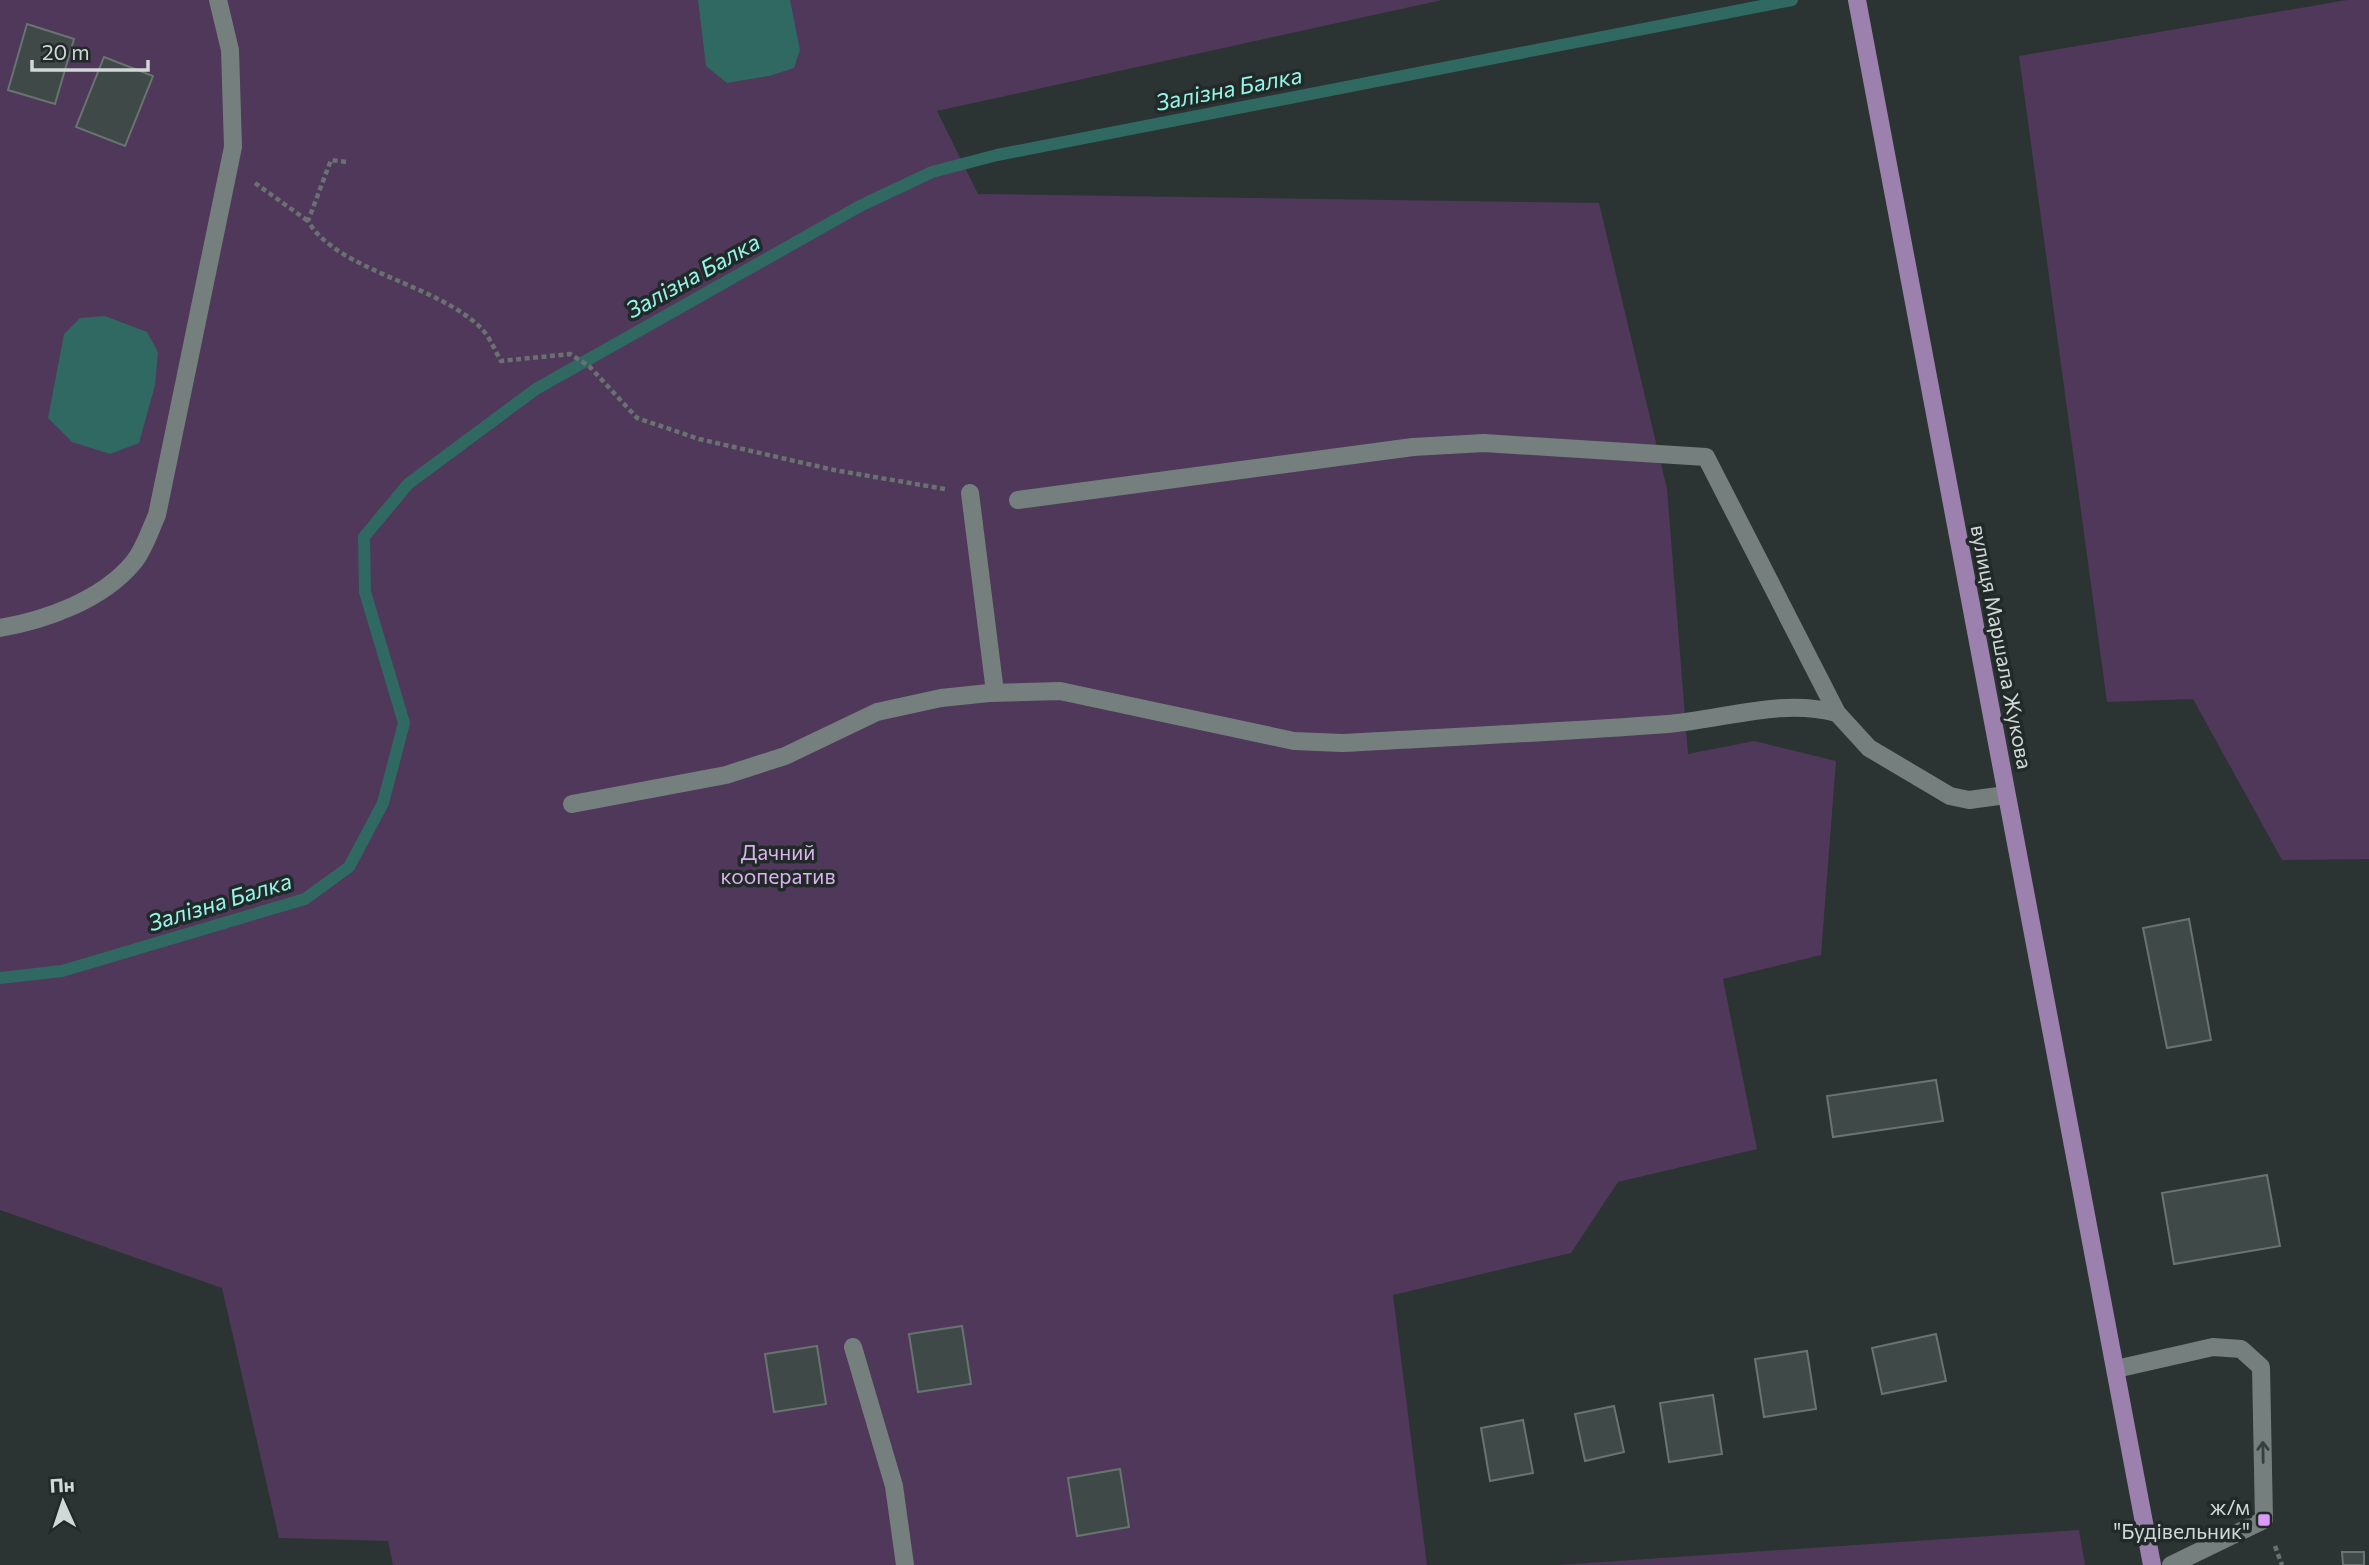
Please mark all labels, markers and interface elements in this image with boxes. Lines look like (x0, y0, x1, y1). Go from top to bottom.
scale bar (32, 28, 147, 72)
text: 20 m (42, 39, 90, 64)
water label: Залізна Балка (1153, 60, 1304, 116)
water label: Залізна Балка (621, 227, 764, 323)
street label: вулиця Маршала Жукова (1967, 522, 2038, 771)
park label: Дачний кооператив (720, 839, 836, 888)
water label: Залізна Балка (145, 866, 295, 936)
one-way arrow (2256, 1441, 2270, 1464)
north arrow (28, 1467, 98, 1537)
text: Пн (49, 1472, 75, 1497)
place label: ж/м "Будівельник" (2113, 1494, 2250, 1543)
marker: ж/м "Будівельник" (2256, 1512, 2272, 1528)

